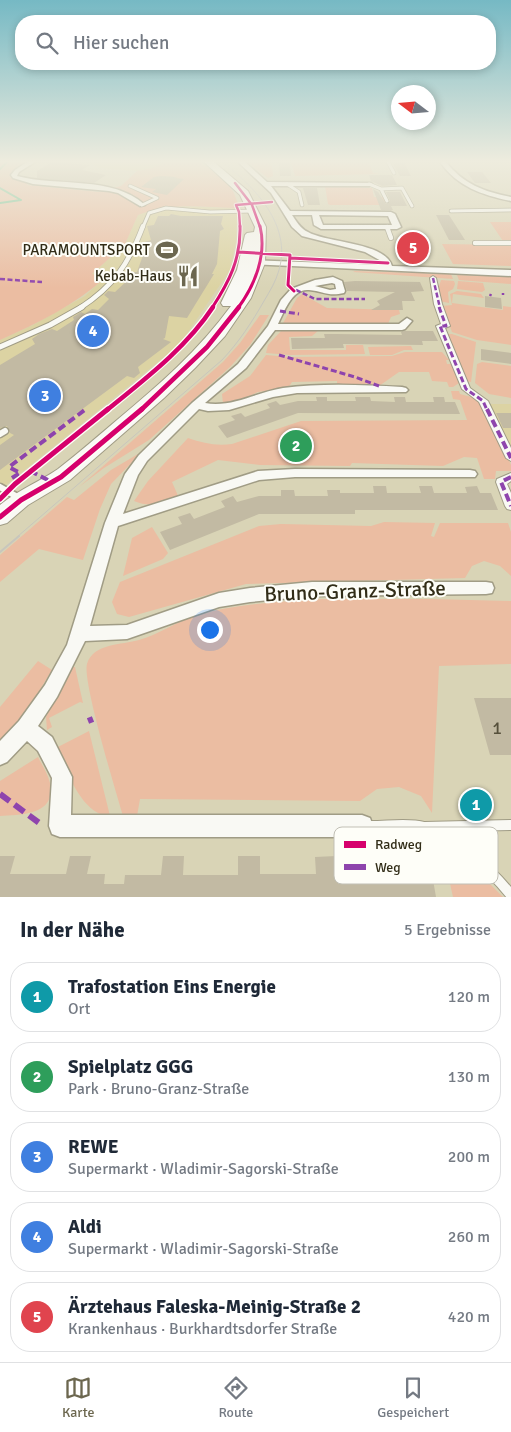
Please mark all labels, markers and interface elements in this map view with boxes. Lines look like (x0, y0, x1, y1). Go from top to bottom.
search box (15, 15, 496, 70)
icon: search (33, 29, 61, 57)
text: Hier suchen (73, 31, 169, 55)
north arrow (391, 85, 436, 130)
pin: 5 (397, 229, 429, 267)
sports icon: PARAMOUNTSPORT (154, 237, 180, 263)
place label: PARAMOUNTSPORT (23, 241, 151, 259)
restaurant icon: Kebab-Haus (175, 263, 201, 289)
place label: Kebab-Haus (95, 267, 172, 285)
pin: 4 (77, 312, 109, 350)
pin: 3 (29, 377, 61, 415)
pin: 2 (280, 427, 312, 465)
street label: Bruno-Granz-Straße (264, 575, 446, 607)
your location (197, 617, 223, 643)
house number: 1 (492, 717, 502, 739)
pin: 1 (460, 786, 492, 824)
legend (334, 827, 498, 884)
text: Radweg (375, 836, 422, 853)
text: Weg (375, 859, 401, 876)
text: In der Nähe (20, 917, 125, 943)
text: 5 Ergebnisse (404, 920, 491, 940)
text: Trafostation Eins Energie (68, 975, 276, 999)
text: 1 (33, 987, 41, 1007)
text: 120 m (448, 987, 490, 1007)
text: Ort (68, 999, 90, 1019)
text: Spielplatz GGG (68, 1055, 193, 1079)
text: 2 (33, 1067, 41, 1087)
text: 130 m (448, 1067, 490, 1087)
text: Park · Bruno-Granz-Straße (68, 1079, 249, 1099)
text: REWE (68, 1135, 119, 1159)
text: 3 (33, 1147, 41, 1167)
text: 200 m (448, 1147, 490, 1167)
text: Supermarkt · Wladimir-Sagorski-Straße (68, 1159, 339, 1179)
text: Aldi (68, 1215, 102, 1239)
text: 4 (33, 1227, 41, 1247)
text: 260 m (448, 1227, 490, 1247)
text: Supermarkt · Wladimir-Sagorski-Straße (68, 1239, 339, 1259)
text: Ärztehaus Faleska-Meinig-Straße 2 (68, 1295, 361, 1319)
text: 5 (33, 1307, 41, 1327)
text: 420 m (448, 1307, 490, 1327)
text: Krankenhaus · Burkhardtsdorfer Straße (68, 1319, 337, 1339)
tab: Karte (62, 1374, 95, 1421)
tab: Route (218, 1374, 253, 1421)
tab: Gespeichert (377, 1374, 449, 1421)

